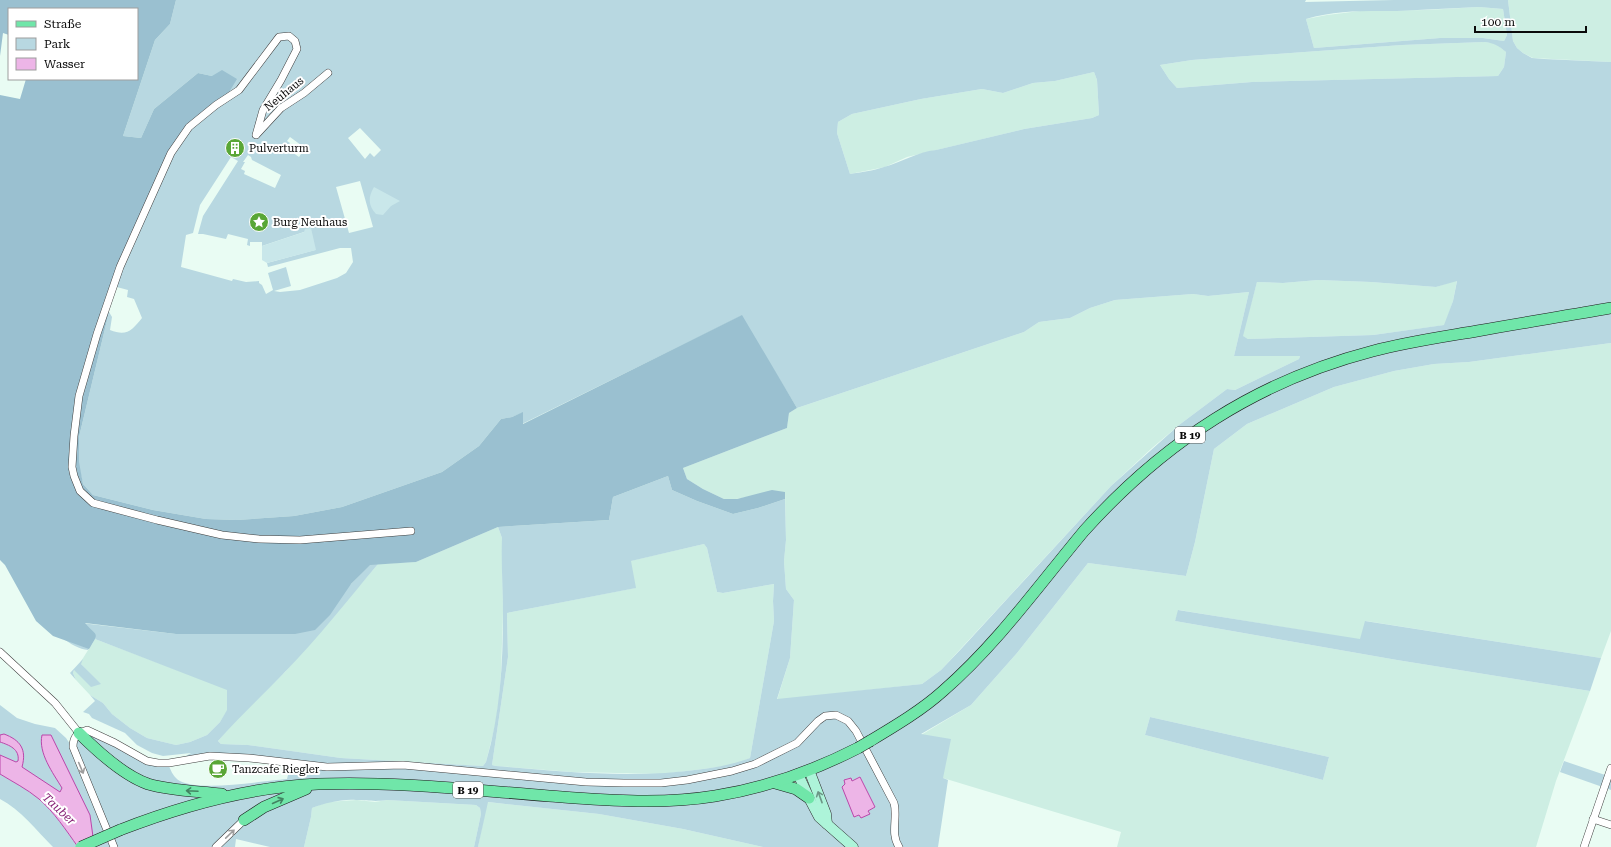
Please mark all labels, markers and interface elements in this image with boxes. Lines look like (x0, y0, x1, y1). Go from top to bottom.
legend (8, 8, 138, 80)
scale bar (1475, 8, 1586, 34)
text: 100 m (1481, 15, 1515, 29)
text: Straße (44, 17, 82, 31)
text: Park (44, 37, 71, 51)
text: Wasser (44, 57, 85, 71)
street label: Neuhaus (262, 74, 306, 114)
building icon: Pulverturm (224, 137, 246, 159)
place label: Pulverturm (249, 142, 309, 155)
place icon: Burg Neuhaus (248, 211, 270, 233)
place label: Burg Neuhaus (273, 216, 347, 229)
road number: B 19 (1175, 427, 1205, 443)
cafe icon: Tanzcafe Riegler (207, 758, 229, 780)
one-way arrow (78, 762, 85, 774)
place label: Tanzcafe Riegler (232, 763, 320, 776)
road number: B 19 (453, 782, 483, 798)
one-way arrow (186, 788, 199, 795)
water label: Tauber (39, 790, 79, 828)
one-way arrow (815, 791, 823, 803)
one-way arrow (272, 796, 284, 804)
one-way arrow (225, 829, 235, 838)

